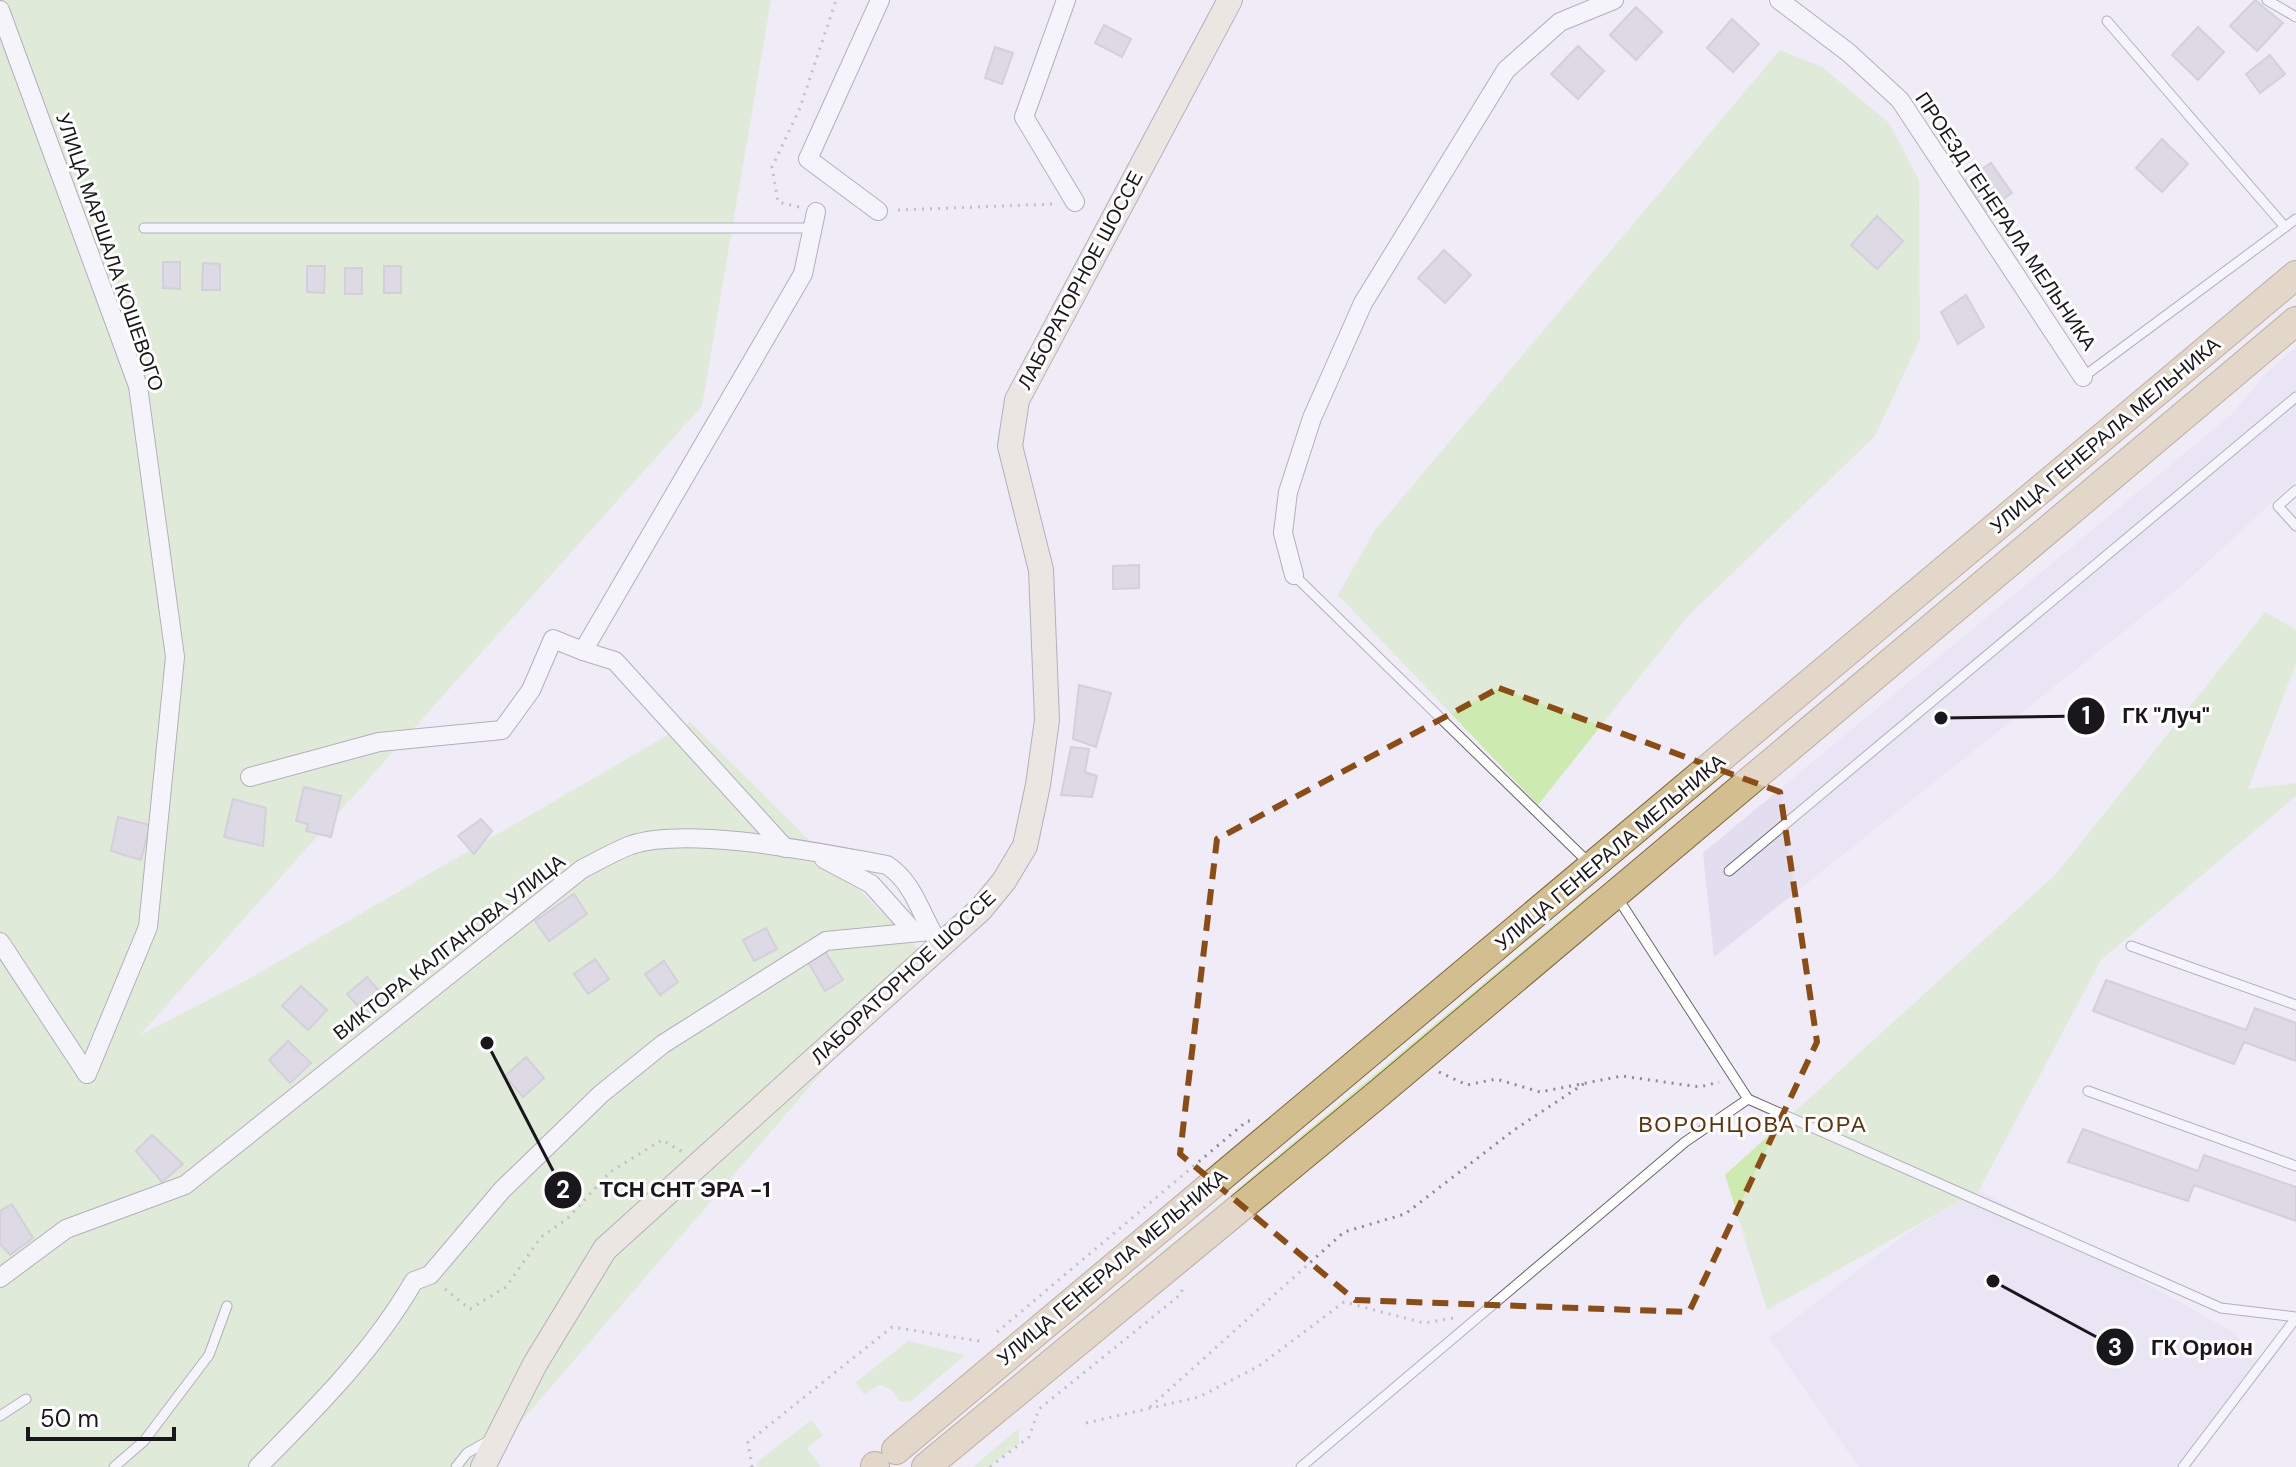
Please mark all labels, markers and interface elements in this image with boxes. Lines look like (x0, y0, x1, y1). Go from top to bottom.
street label: ПРОЕЗД ГЕНЕРАЛА МЕЛЬНИКА (1910, 87, 2103, 356)
street label: УЛИЦА МАРШАЛА КОШЕВОГО (50, 110, 170, 394)
street label: ЛАБОРАТОРНОЕ ШОССЕ (1011, 166, 1149, 394)
street label: УЛИЦА ГЕНЕРАЛА МЕЛЬНИКА (1985, 331, 2226, 539)
callout: ГК "Луч" (2066, 693, 2226, 739)
text: 1 (2082, 700, 2090, 731)
text: ГК "Луч" (2122, 701, 2210, 730)
street label: УЛИЦА ГЕНЕРАЛА МЕЛЬНИКА (1490, 748, 1731, 956)
street label: ВИКТОРА КАЛГАНОВА УЛИЦА (328, 848, 571, 1046)
street label: ЛАБОРАТОРНОЕ ШОССЕ (805, 884, 1001, 1070)
district label: ВОРОНЦОВА ГОРА (1638, 1110, 1868, 1139)
street label: УЛИЦА ГЕНЕРАЛА МЕЛЬНИКА (992, 1163, 1233, 1371)
callout: ТСН СНТ ЭРА -1 (543, 1167, 786, 1213)
text: 2 (556, 1174, 570, 1205)
text: ТСН СНТ ЭРА -1 (600, 1175, 770, 1204)
callout: ГК Орион (2095, 1324, 2269, 1370)
text: 3 (2108, 1332, 2122, 1363)
text: ГК Орион (2151, 1333, 2253, 1362)
scale bar (28, 1391, 174, 1441)
text: 50 m (40, 1403, 99, 1434)

